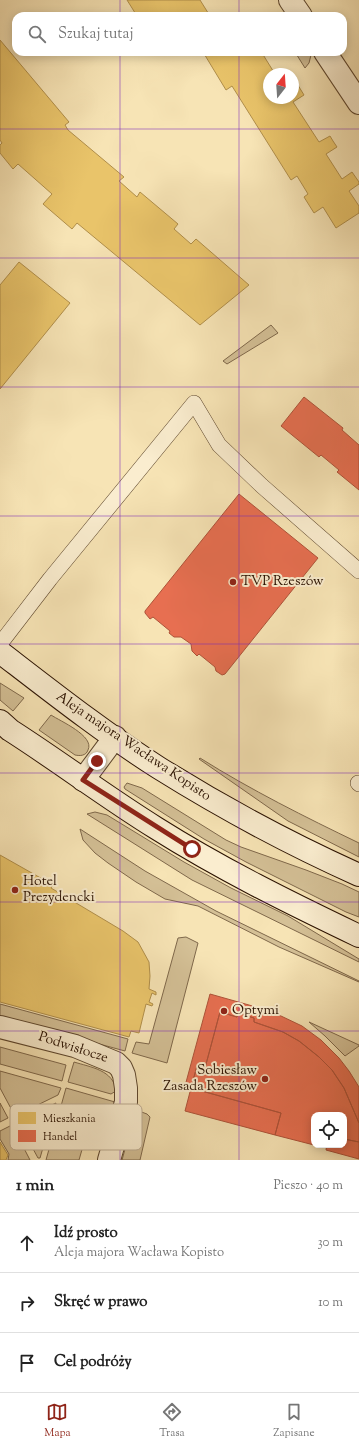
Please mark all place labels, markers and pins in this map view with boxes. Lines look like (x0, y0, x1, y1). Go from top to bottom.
place label: TVP Rzeszów (241, 572, 324, 592)
marker: TVP Rzeszów (228, 577, 238, 587)
place label: Hotel Prezydencki (23, 872, 95, 908)
marker: Hotel Prezydencki (10, 885, 20, 895)
place label: Optymi (232, 1001, 279, 1021)
marker: Optymi (219, 1006, 229, 1016)
place label: Sobiesław Zasada Rzeszów (163, 1061, 258, 1097)
marker: Sobiesław Zasada Rzeszów (260, 1074, 270, 1084)

